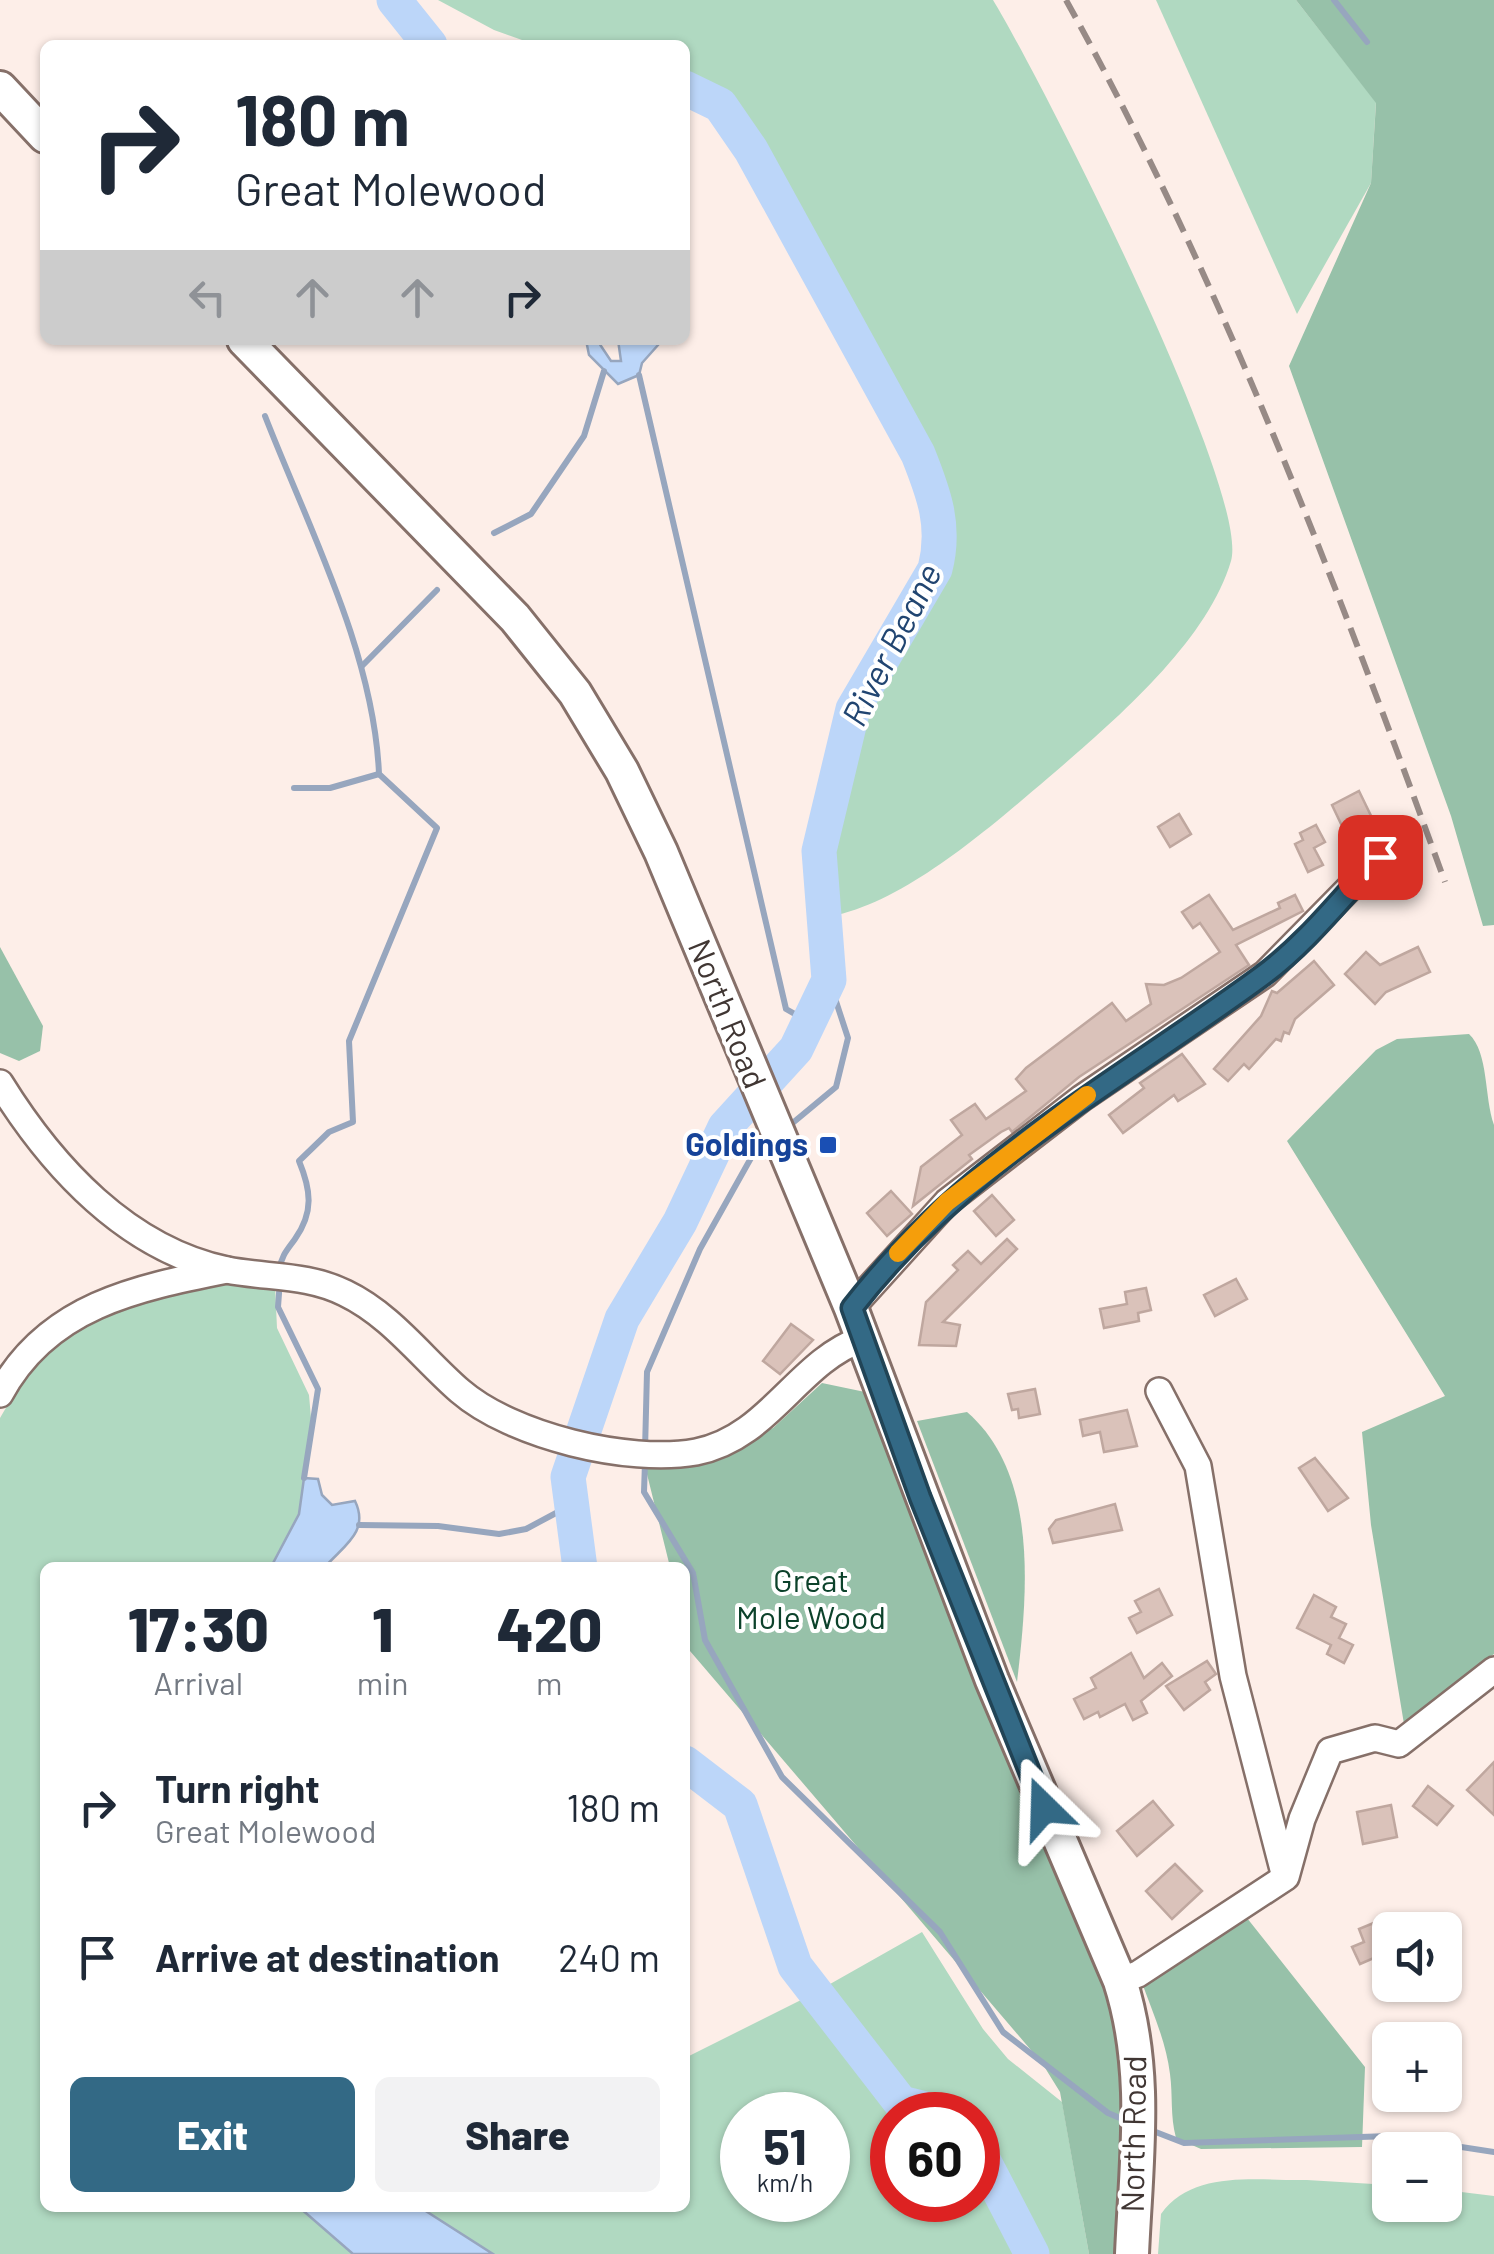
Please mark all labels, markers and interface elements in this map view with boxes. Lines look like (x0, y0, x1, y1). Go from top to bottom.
text: 180 m (235, 76, 410, 160)
icon: right (70, 80, 200, 210)
text: Great Molewood (235, 161, 546, 215)
icon: left (180, 270, 235, 325)
icon: ahead (285, 270, 340, 325)
icon: ahead (390, 270, 445, 325)
icon: right (495, 270, 550, 325)
water label: River Beane (831, 556, 949, 732)
pin (1338, 815, 1423, 900)
icon: arrive (1353, 830, 1408, 885)
street label: North Road (682, 933, 776, 1093)
place label: Goldings (685, 1124, 808, 1162)
marker: Goldings (817, 1134, 839, 1156)
park label: Great Mole Wood (736, 1560, 886, 1635)
text: 17:30 (128, 1592, 269, 1664)
text: 1 (372, 1592, 393, 1664)
text: 420 (496, 1592, 602, 1664)
text: Arrival (154, 1663, 243, 1701)
text: min (357, 1663, 409, 1701)
text: m (536, 1663, 563, 1701)
position arrow (992, 1756, 1096, 1860)
text: Turn right (155, 1765, 320, 1811)
icon: right (70, 1780, 125, 1835)
text: 180 m (566, 1784, 660, 1830)
text: Great Molewood (155, 1811, 376, 1849)
map controls (1372, 1912, 1462, 2222)
button: sound (1372, 1912, 1462, 2002)
icon: arrive (70, 1930, 125, 1985)
text: Arrive at destination (155, 1934, 500, 1980)
text: 240 m (558, 1934, 660, 1980)
button: + (1372, 2022, 1462, 2112)
street label: North Road (1112, 2055, 1152, 2213)
button: Exit (70, 2077, 355, 2192)
button: Share (375, 2077, 660, 2192)
speed limit sign: 60 (870, 2092, 1000, 2222)
text: 51 (763, 2115, 807, 2175)
button: − (1372, 2132, 1462, 2222)
text: km/h (757, 2167, 813, 2197)

